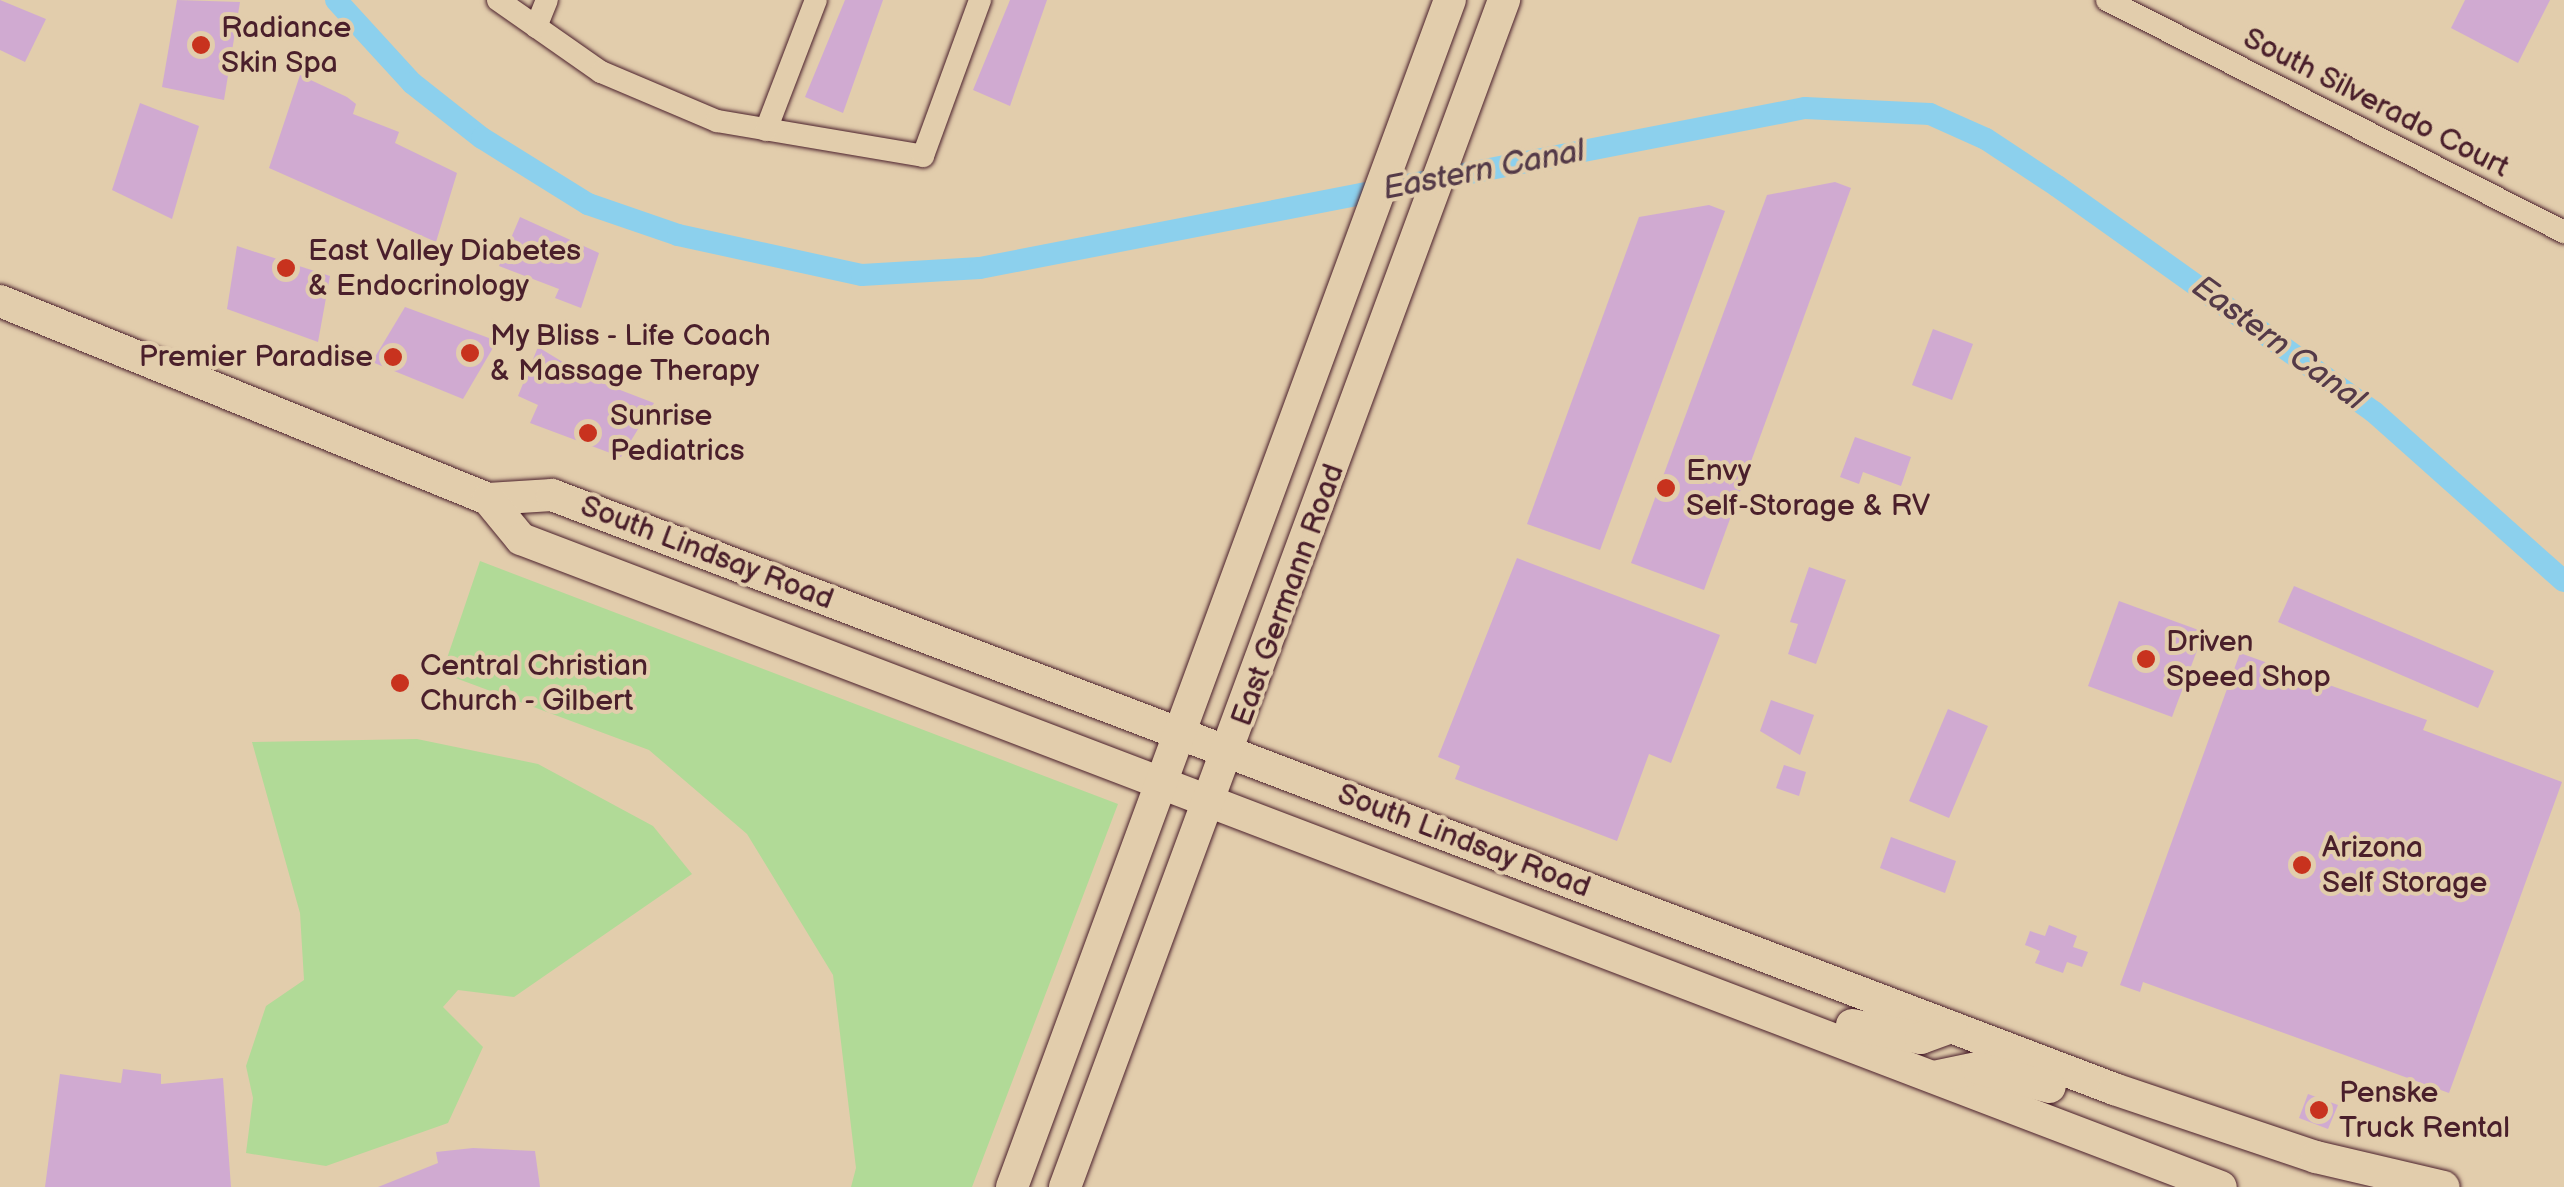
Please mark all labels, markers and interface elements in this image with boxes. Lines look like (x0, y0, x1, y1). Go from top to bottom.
place label: Radiance Skin Spa (221, 10, 351, 80)
street label: South Silverado Court (2237, 20, 2515, 186)
marker: Radiance Skin Spa (190, 34, 212, 56)
water label: Eastern Canal (1380, 133, 1588, 209)
place label: East Valley Diabetes & Endocrinology (308, 233, 584, 304)
marker: East Valley Diabetes & Endocrinology (273, 255, 299, 281)
water label: Eastern Canal (2184, 268, 2372, 420)
place label: My Bliss - Life Coach & Massage Therapy (490, 318, 775, 388)
place label: Premier Paradise (139, 339, 373, 375)
marker: My Bliss - Life Coach & Massage Therapy (459, 342, 481, 364)
marker: Premier Paradise (382, 346, 404, 368)
place label: Sunrise Pediatrics (610, 398, 745, 468)
marker: Sunrise Pediatrics (575, 420, 601, 446)
place label: Envy Self-Storage & RV (1686, 453, 1930, 524)
street label: East Germann Road (1224, 459, 1352, 731)
marker: Envy Self-Storage & RV (1655, 477, 1677, 499)
street label: South Lindsay Road (575, 488, 839, 618)
place label: Driven Speed Shop (2166, 624, 2332, 694)
place label: Central Christian Church - Gilbert (420, 648, 648, 718)
marker: Driven Speed Shop (2135, 648, 2157, 670)
marker: Central Christian Church - Gilbert (389, 672, 411, 694)
street label: South Lindsay Road (1332, 776, 1596, 906)
place label: Arizona Self Storage (2322, 830, 2488, 900)
marker: Arizona Self Storage (2291, 854, 2313, 876)
place label: Penske Truck Rental (2339, 1075, 2510, 1146)
marker: Penske Truck Rental (2308, 1099, 2330, 1121)

